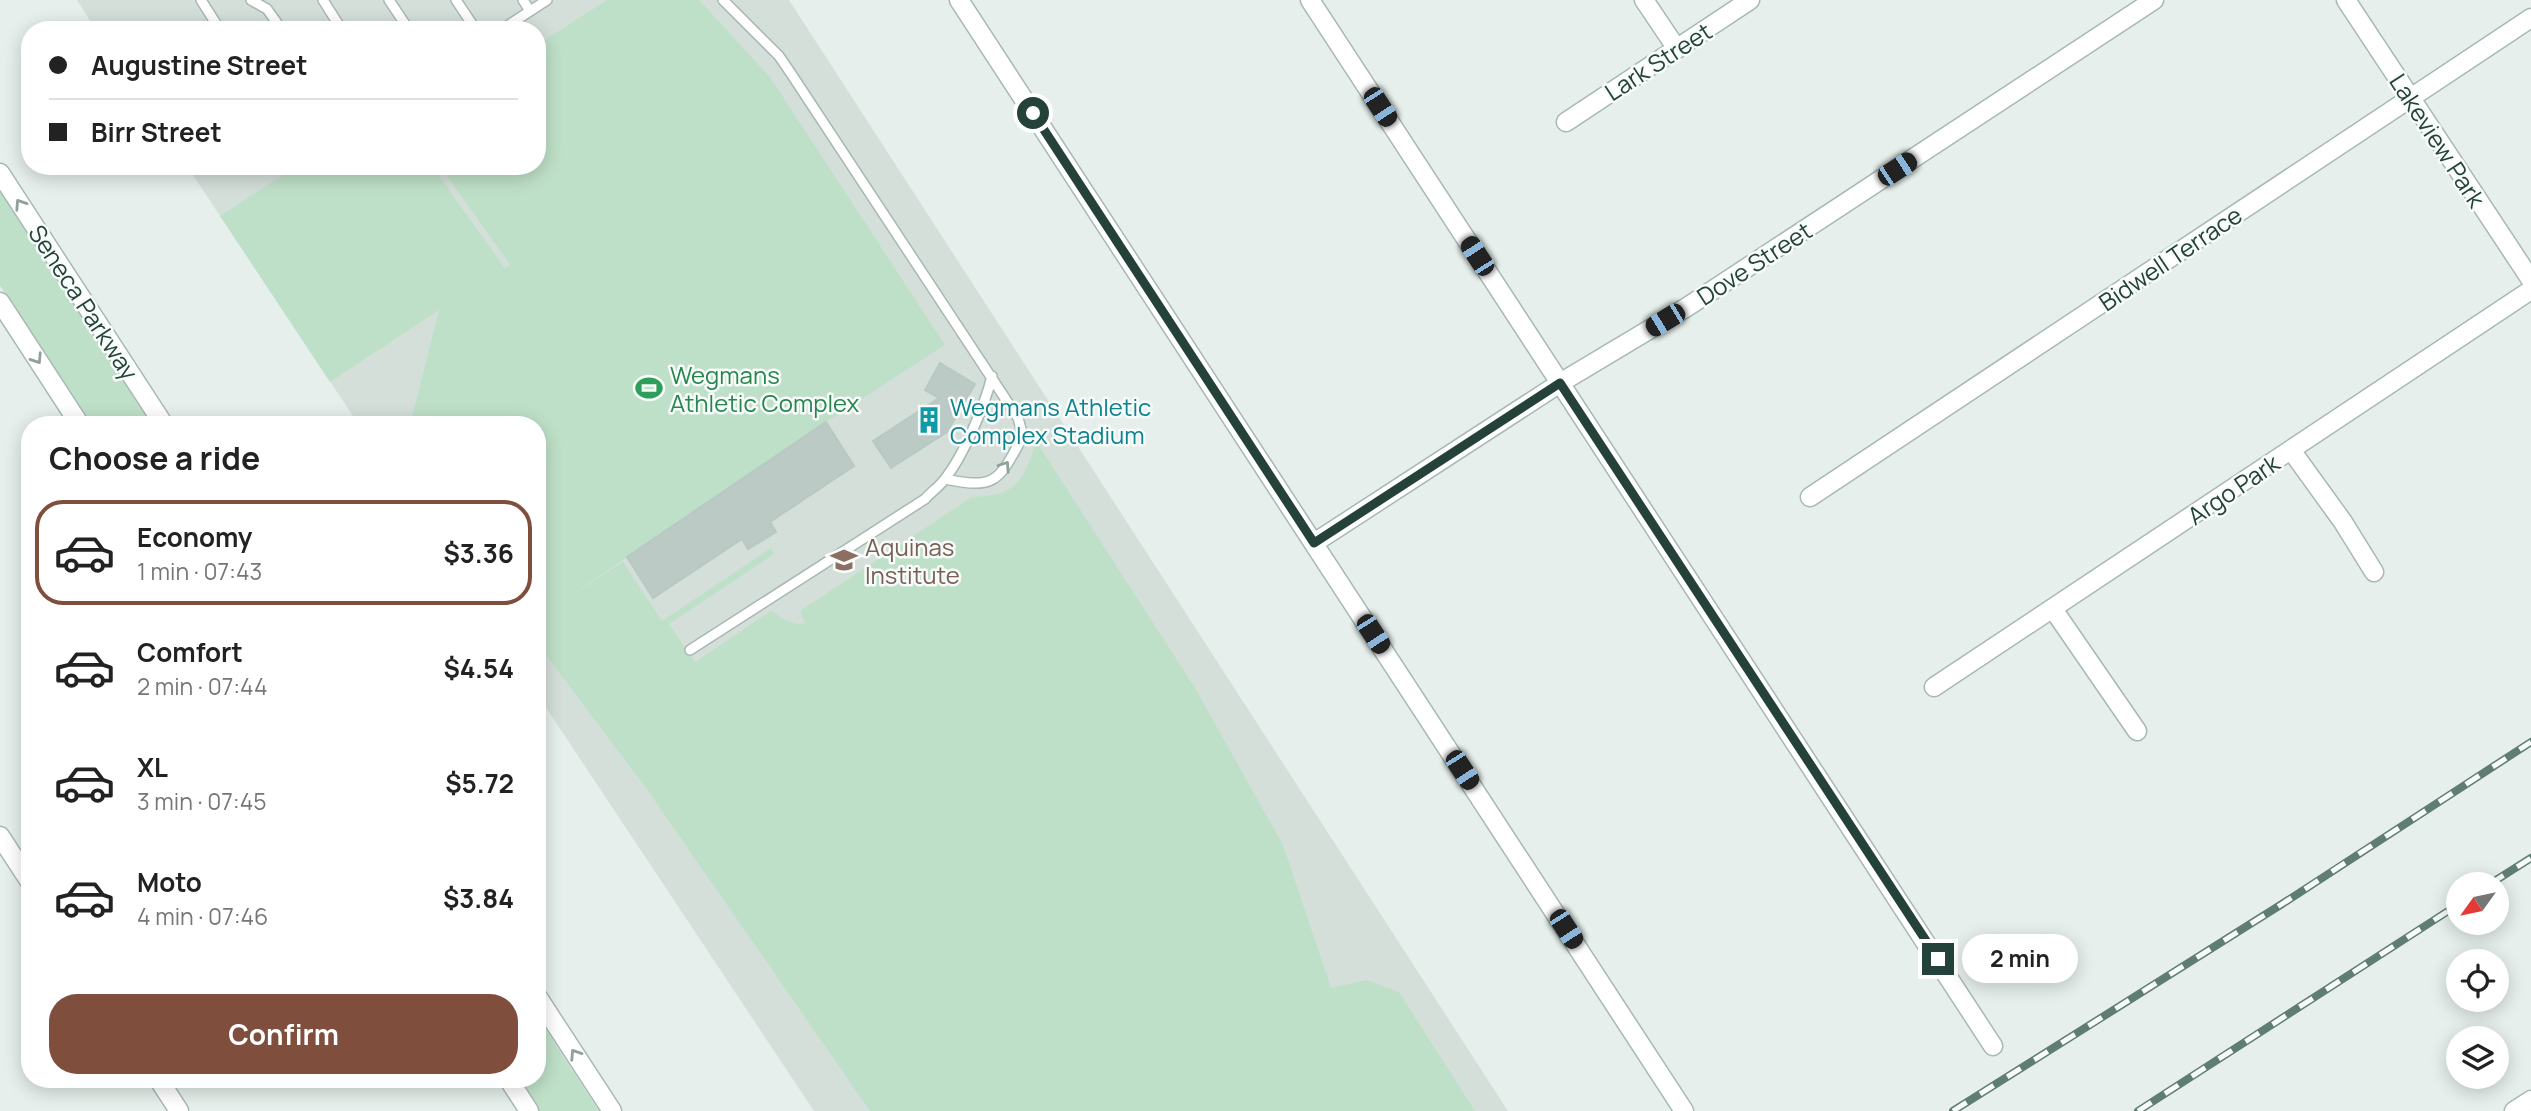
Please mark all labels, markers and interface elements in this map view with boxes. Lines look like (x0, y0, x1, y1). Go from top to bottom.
street label: Lark Street (1598, 14, 1718, 108)
text: Augustine Street (91, 47, 308, 83)
street label: Lakeview Park (2382, 67, 2494, 214)
car (1360, 84, 1401, 130)
route start (1017, 97, 1049, 129)
text: Birr Street (91, 114, 222, 150)
car (1874, 149, 1921, 189)
street label: Bidwell Terrace (2092, 198, 2248, 318)
one-way arrow (16, 199, 28, 212)
street label: Dove Street (1690, 214, 1818, 312)
street label: Seneca Parkway (21, 218, 147, 386)
car (1457, 233, 1498, 279)
car (1642, 300, 1689, 340)
one-way arrow (29, 352, 42, 365)
place label: Wegmans Athletic Complex (670, 358, 860, 419)
sports icon: Wegmans Athletic Complex (634, 373, 664, 403)
place label: Wegmans Athletic Complex Stadium (950, 390, 1151, 451)
building icon: Wegmans Athletic Complex Stadium (914, 405, 944, 435)
text: Choose a ride (49, 436, 260, 480)
street label: Argo Park (2180, 446, 2286, 532)
one-way arrow (997, 461, 1009, 474)
text: Economy (137, 519, 252, 555)
icon: car (53, 521, 116, 584)
place label: Aquinas Institute (865, 530, 960, 591)
text: $3.36 (443, 535, 514, 571)
school or university icon: Aquinas Institute (829, 545, 859, 575)
text: 1 min · 07:43 (137, 555, 262, 587)
car (1353, 611, 1394, 657)
text: Comfort (137, 634, 243, 670)
icon: car (53, 636, 116, 699)
text: $4.54 (443, 650, 514, 686)
text: 2 min · 07:44 (137, 670, 267, 702)
car (1442, 747, 1483, 793)
text: XL (137, 749, 168, 785)
icon: car (53, 751, 116, 814)
text: $5.72 (445, 765, 514, 801)
text: 3 min · 07:45 (137, 785, 267, 817)
text: Moto (137, 864, 202, 900)
icon: car (53, 866, 116, 929)
north arrow (2446, 872, 2510, 934)
map controls (2446, 872, 2509, 1089)
text: $3.84 (443, 880, 514, 916)
text: 4 min · 07:46 (137, 900, 268, 932)
car (1546, 906, 1587, 952)
callout: 2 min (1962, 934, 2078, 984)
text: 2 min (1990, 942, 2050, 974)
route end (1922, 943, 1954, 975)
button: locate (2446, 949, 2509, 1012)
button: Confirm (49, 994, 518, 1074)
button: layers (2446, 1026, 2509, 1089)
one-way arrow (571, 1049, 583, 1062)

